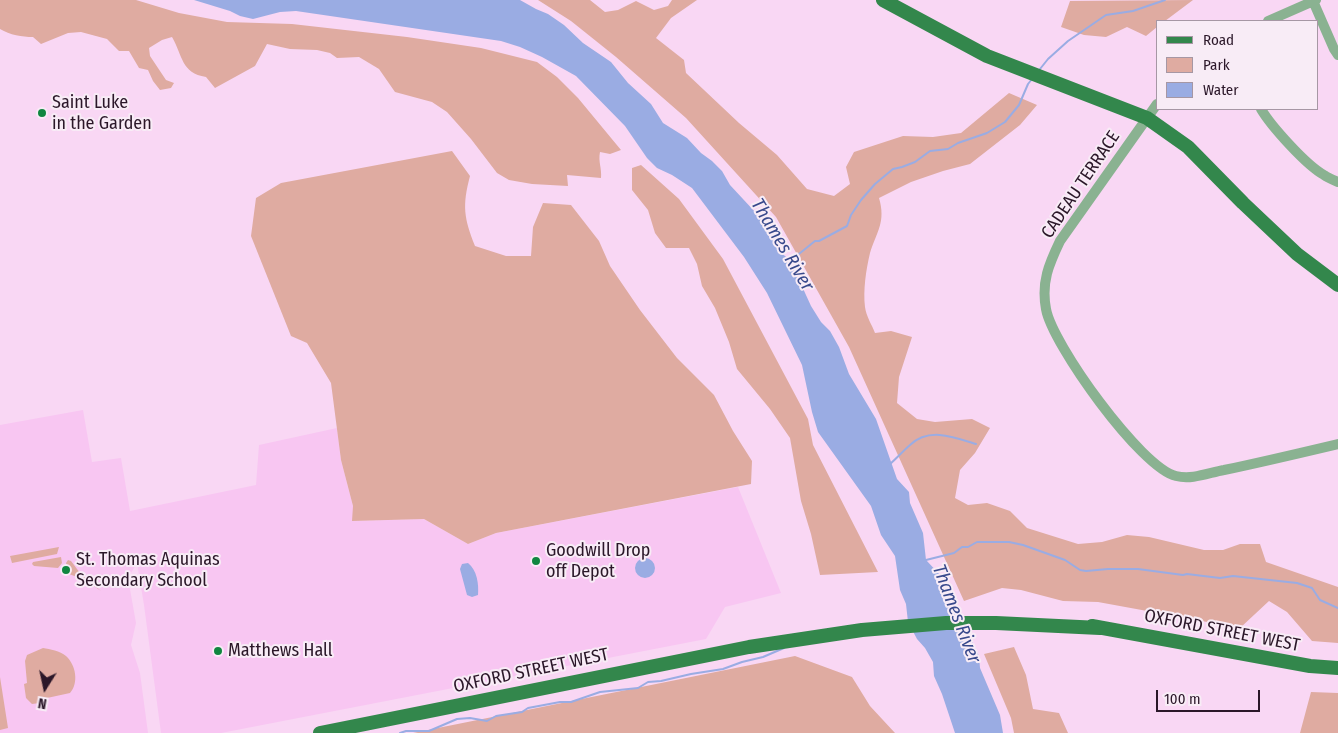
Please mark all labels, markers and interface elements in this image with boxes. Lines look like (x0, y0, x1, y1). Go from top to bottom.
legend (1156, 20, 1318, 110)
text: Road (1203, 31, 1234, 49)
text: Park (1203, 56, 1230, 74)
text: Water (1203, 81, 1238, 99)
place label: Saint Luke in the Garden (52, 92, 152, 134)
marker: Saint Luke in the Garden (36, 107, 48, 119)
street label: CADEAU TERRACE (1037, 127, 1125, 243)
water label: Thames River (746, 195, 818, 295)
place label: Goodwill Drop off Depot (546, 540, 650, 582)
place label: St. Thomas Aquinas Secondary School (76, 549, 220, 592)
marker: Goodwill Drop off Depot (530, 555, 542, 567)
water label: Thames River (927, 562, 985, 666)
marker: St. Thomas Aquinas Secondary School (60, 564, 72, 576)
street label: OXFORD STREET WEST (1142, 605, 1302, 657)
place label: Matthews Hall (228, 640, 333, 662)
street label: OXFORD STREET WEST (452, 644, 610, 698)
marker: Matthews Hall (212, 645, 224, 657)
north arrow (20, 663, 70, 713)
scale bar (1158, 680, 1262, 712)
text: 100 m (1164, 690, 1201, 708)
text: N (37, 694, 48, 712)

